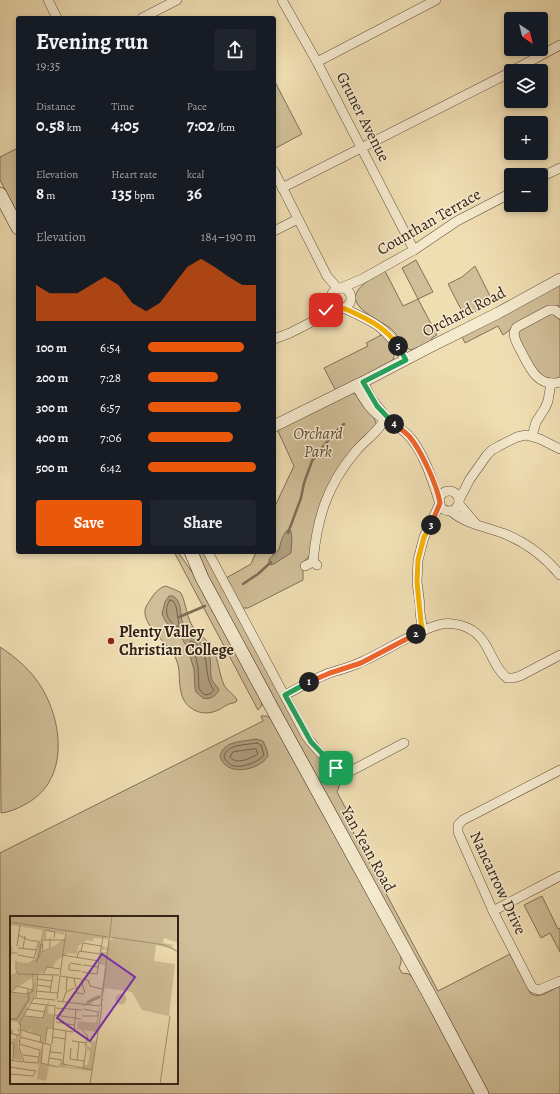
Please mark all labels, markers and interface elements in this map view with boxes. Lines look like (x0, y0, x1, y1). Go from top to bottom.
north arrow (504, 12, 548, 56)
map controls (504, 12, 548, 212)
text: Evening run (36, 27, 148, 57)
button: share (214, 29, 256, 71)
text: 19:35 (36, 57, 60, 74)
button: layers (504, 64, 548, 108)
street label: Gruner Avenue (331, 68, 395, 166)
text: Distance (36, 99, 75, 114)
text: Time (111, 99, 134, 114)
text: Pace (187, 99, 207, 114)
text: 0.58 (36, 114, 65, 137)
text: 4:05 (111, 114, 139, 137)
text: 7:02 (187, 114, 215, 137)
button: + (504, 116, 548, 160)
text: km (65, 120, 81, 135)
text: /km (215, 120, 235, 135)
text: Elevation (36, 167, 78, 182)
text: Heart rate (111, 167, 157, 182)
text: kcal (187, 167, 204, 182)
button: − (504, 168, 548, 212)
text: 8 (36, 182, 44, 205)
text: 135 (111, 182, 132, 205)
text: 36 (187, 182, 202, 205)
street label: Counthan Terrace (373, 183, 485, 261)
text: m (44, 188, 56, 203)
text: bpm (132, 188, 155, 203)
text: Elevation (36, 228, 86, 245)
text: 184–190 m (201, 228, 256, 245)
street label: Orchard Road (419, 281, 510, 342)
pin (309, 293, 343, 327)
icon: check (315, 299, 337, 321)
pin: 5 (388, 336, 408, 356)
text: 5 (396, 338, 400, 353)
text: 100 m (36, 339, 67, 356)
text: 6:54 (100, 339, 121, 356)
text: 200 m (36, 369, 69, 386)
text: 7:28 (100, 369, 121, 386)
text: 300 m (36, 399, 68, 416)
text: 6:57 (100, 399, 120, 416)
pin: 4 (384, 414, 404, 434)
text: 4 (391, 416, 397, 431)
park label: Orchard Park (293, 423, 343, 463)
text: 400 m (36, 429, 68, 446)
text: 7:06 (100, 429, 122, 446)
text: 500 m (36, 459, 68, 476)
text: 6:42 (100, 459, 121, 476)
button: Save (36, 500, 142, 546)
button: Share (150, 500, 256, 546)
pin: 3 (421, 515, 441, 535)
text: 3 (429, 517, 433, 532)
place label: Plenty Valley Christian College (119, 621, 234, 661)
pin: 2 (406, 624, 426, 644)
text: 2 (413, 626, 419, 641)
marker: Plenty Valley Christian College (106, 636, 116, 646)
pin: 1 (299, 672, 319, 692)
text: 1 (307, 674, 311, 689)
pin (319, 751, 353, 785)
icon: arrive (325, 757, 347, 779)
street label: Yan Yean Road (335, 801, 401, 896)
street label: Nancarrow Drive (464, 828, 532, 938)
inset map (10, 916, 178, 1084)

